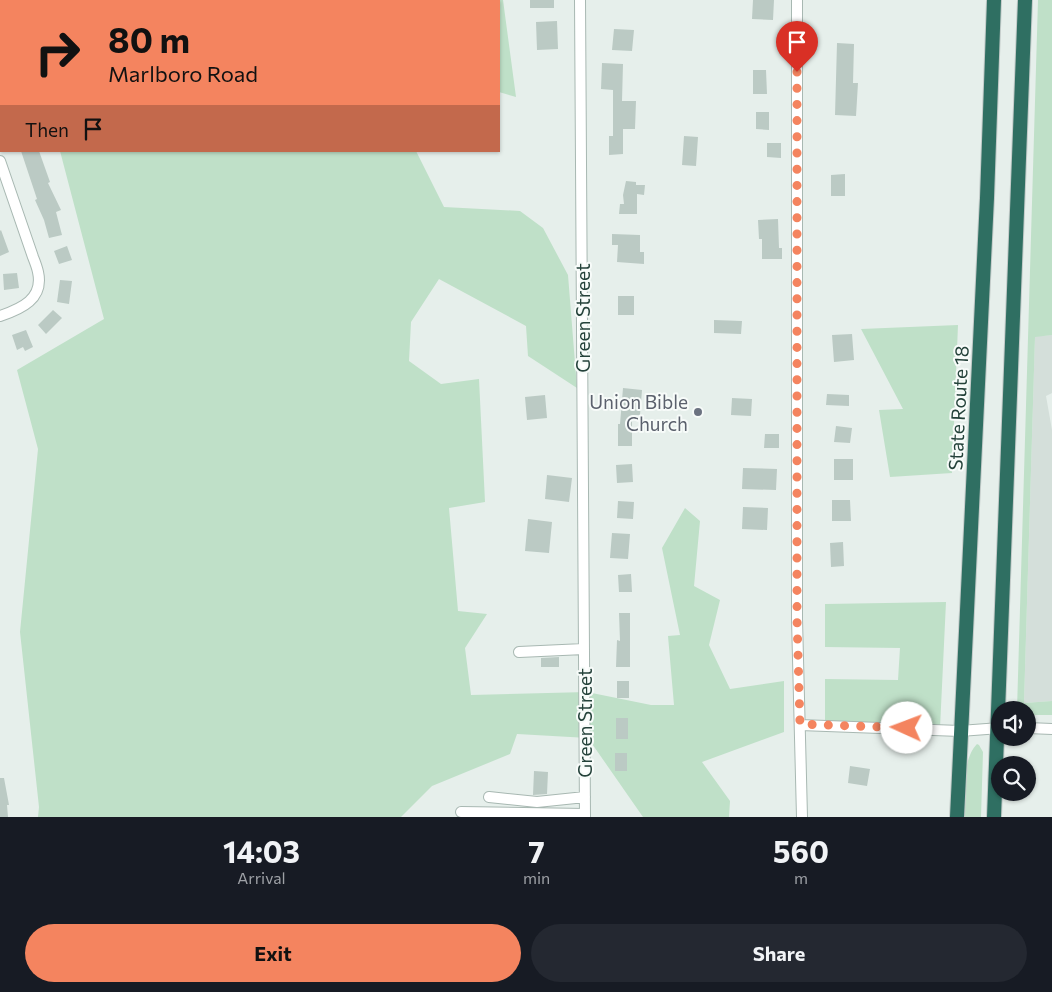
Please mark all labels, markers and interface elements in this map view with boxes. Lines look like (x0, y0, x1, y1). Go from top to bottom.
text: 80 m (108, 17, 190, 60)
icon: right (25, 20, 90, 85)
pin (776, 21, 818, 72)
icon: arrive (783, 28, 811, 56)
text: Marlboro Road (108, 60, 258, 87)
icon: arrive (79, 115, 107, 143)
text: Then (25, 118, 69, 141)
street label: Green Street (571, 263, 594, 373)
street label: State Route 18 (943, 345, 973, 471)
place label: Union Bible Church (589, 390, 688, 435)
marker: Union Bible Church (692, 406, 704, 418)
street label: Green Street (573, 668, 596, 778)
position arrow (880, 701, 932, 753)
map controls (991, 701, 1036, 801)
button: sound (991, 701, 1036, 746)
button: search (991, 756, 1036, 801)
text: 14:03 (223, 832, 300, 869)
text: 7 (528, 832, 545, 869)
text: 560 (773, 832, 829, 869)
text: Arrival (237, 868, 286, 887)
text: min (523, 868, 550, 887)
text: m (794, 868, 808, 887)
button: Exit (25, 924, 521, 982)
button: Share (531, 924, 1027, 982)

